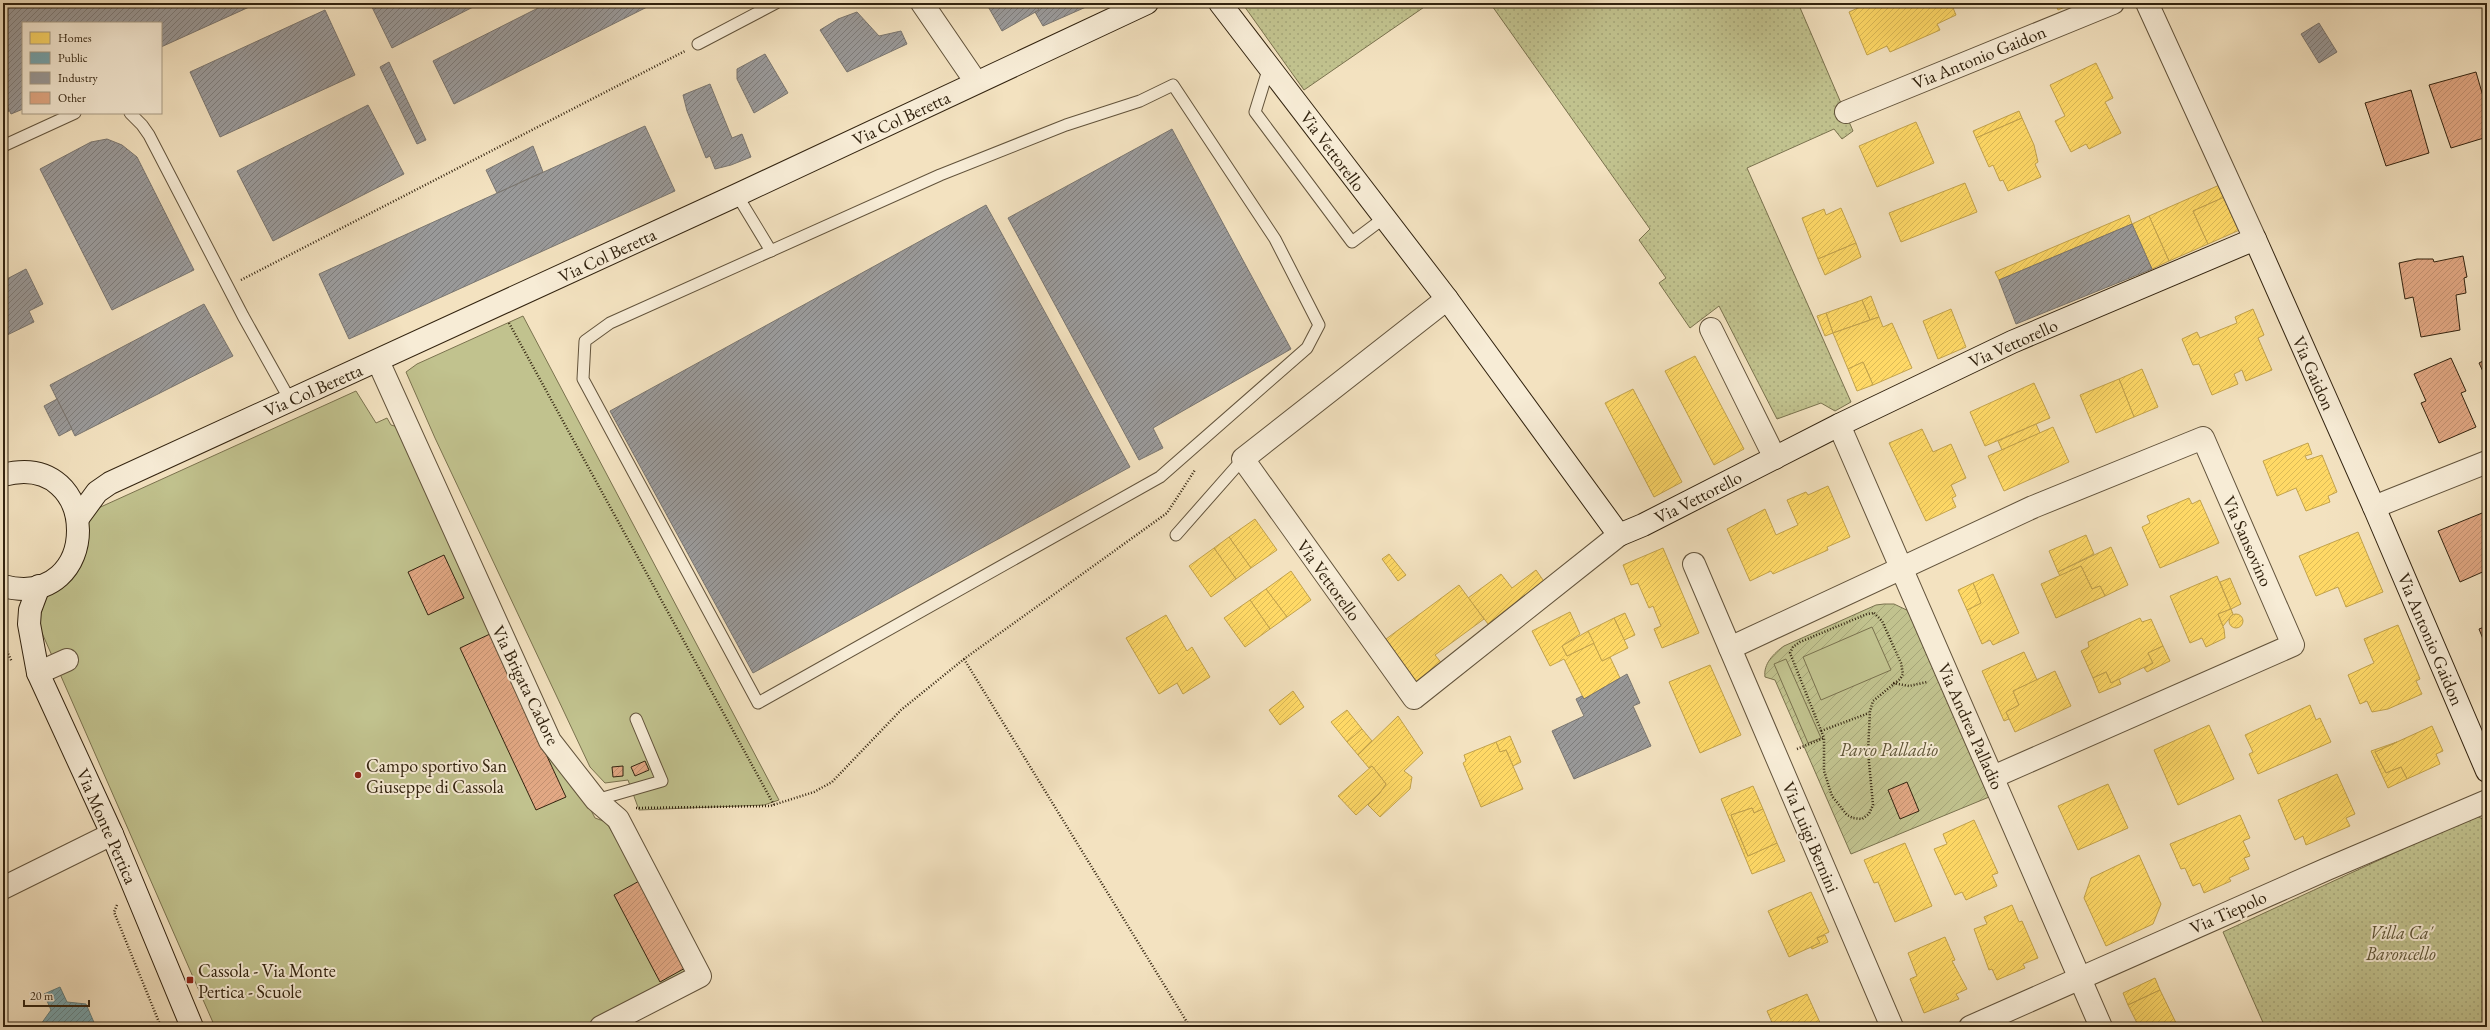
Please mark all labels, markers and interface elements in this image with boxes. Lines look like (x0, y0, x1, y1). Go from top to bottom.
street label: Via Antonio Gaidon (1909, 20, 2050, 94)
legend (22, 22, 162, 114)
text: Homes (58, 30, 92, 46)
text: Public (58, 50, 88, 66)
text: Industry (58, 70, 98, 86)
street label: Via Col Beretta (848, 85, 954, 151)
text: Other (58, 90, 86, 106)
street label: Via Vettorello (1295, 106, 1371, 196)
street label: Via Col Beretta (554, 222, 660, 288)
street label: Via Vettorello (1965, 313, 2061, 373)
street label: Via Gaidon (2287, 332, 2341, 414)
street label: Via Col Beretta (260, 358, 367, 422)
street label: Via Vettorello (1650, 465, 1746, 529)
street label: Via Sansovino (2218, 492, 2278, 590)
street label: Via Vettorello (1292, 535, 1366, 625)
street label: Via Antonio Gaidon (2393, 569, 2470, 709)
street label: Via Brigata Cadore (487, 621, 565, 749)
street label: Via Andrea Palladio (1933, 659, 2009, 793)
park label: Parco Palladio (1840, 738, 1938, 761)
place label: Campo sportivo San Giuseppe di Cassola (366, 754, 507, 798)
street label: Via Monte Pertica (71, 765, 143, 888)
marker: Campo sportivo San Giuseppe di Cassola (353, 770, 363, 780)
street label: Via Luigi Bernini (1777, 778, 1845, 897)
street label: Via Tiepolo (2186, 885, 2270, 939)
park label: Villa Ca' Baroncello (2365, 921, 2436, 965)
place label: Cassola - Via Monte Pertica - Scuole (198, 959, 336, 1003)
marker: Cassola - Via Monte Pertica - Scuole (185, 975, 195, 985)
scale bar (24, 982, 89, 1008)
text: 20 m (30, 988, 54, 1004)

